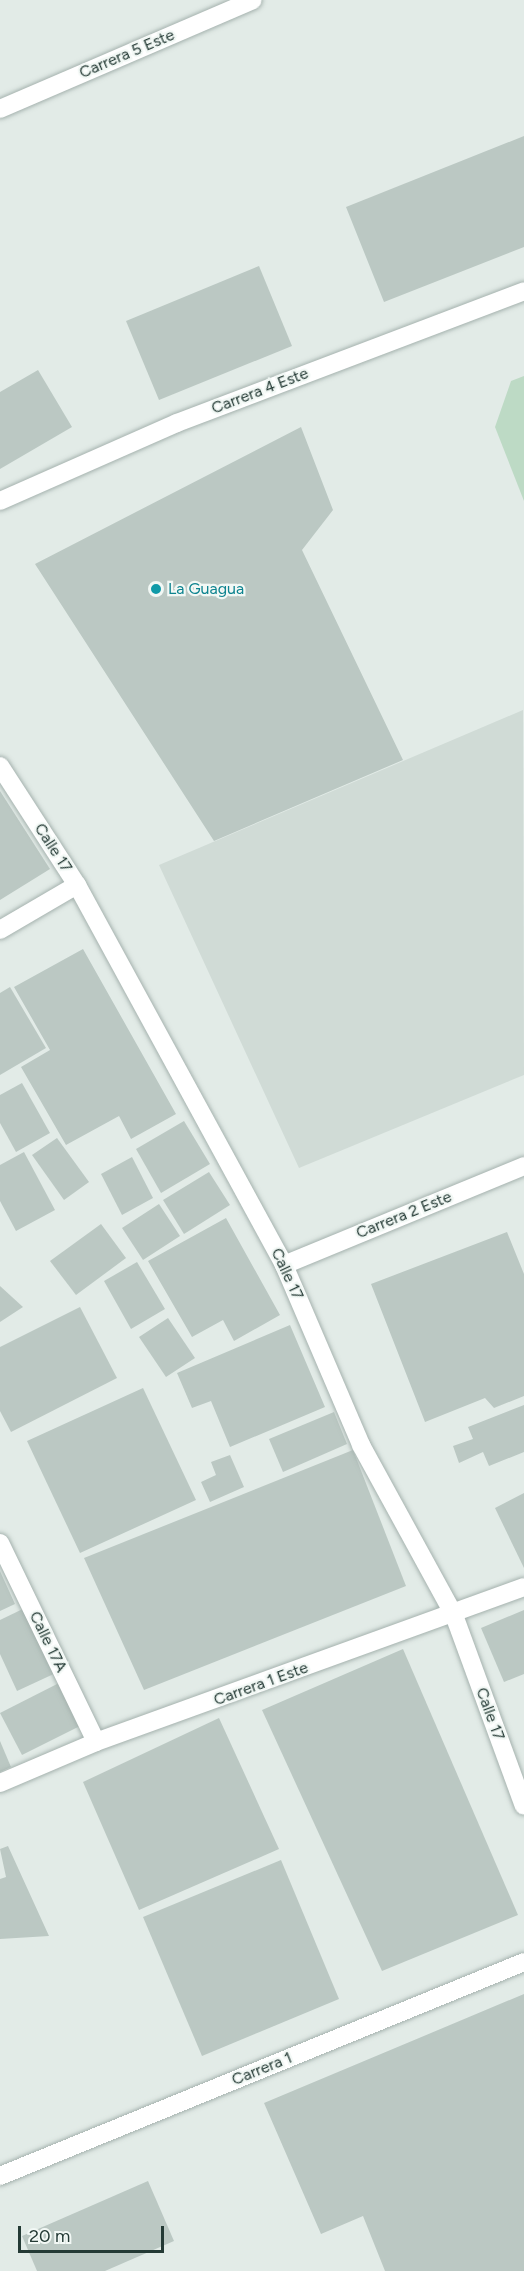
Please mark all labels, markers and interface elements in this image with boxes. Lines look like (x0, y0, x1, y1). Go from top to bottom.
street label: Carrera 5 Este (76, 25, 178, 83)
street label: Carrera 4 Este (209, 364, 311, 418)
place label: La Guagua (168, 579, 244, 599)
marker: La Guagua (149, 582, 163, 596)
street label: Calle 17 (30, 820, 76, 876)
street label: Carrera 2 Este (353, 1187, 455, 1243)
street label: Calle 17 (267, 1245, 307, 1303)
street label: Calle 17A (25, 1608, 71, 1676)
street label: Carrera 1 Este (211, 1658, 311, 1710)
street label: Calle 17 (472, 1685, 508, 1743)
street label: Carrera 1 (229, 2048, 295, 2090)
scale bar (21, 2214, 166, 2252)
text: 20 m (29, 2225, 70, 2247)

